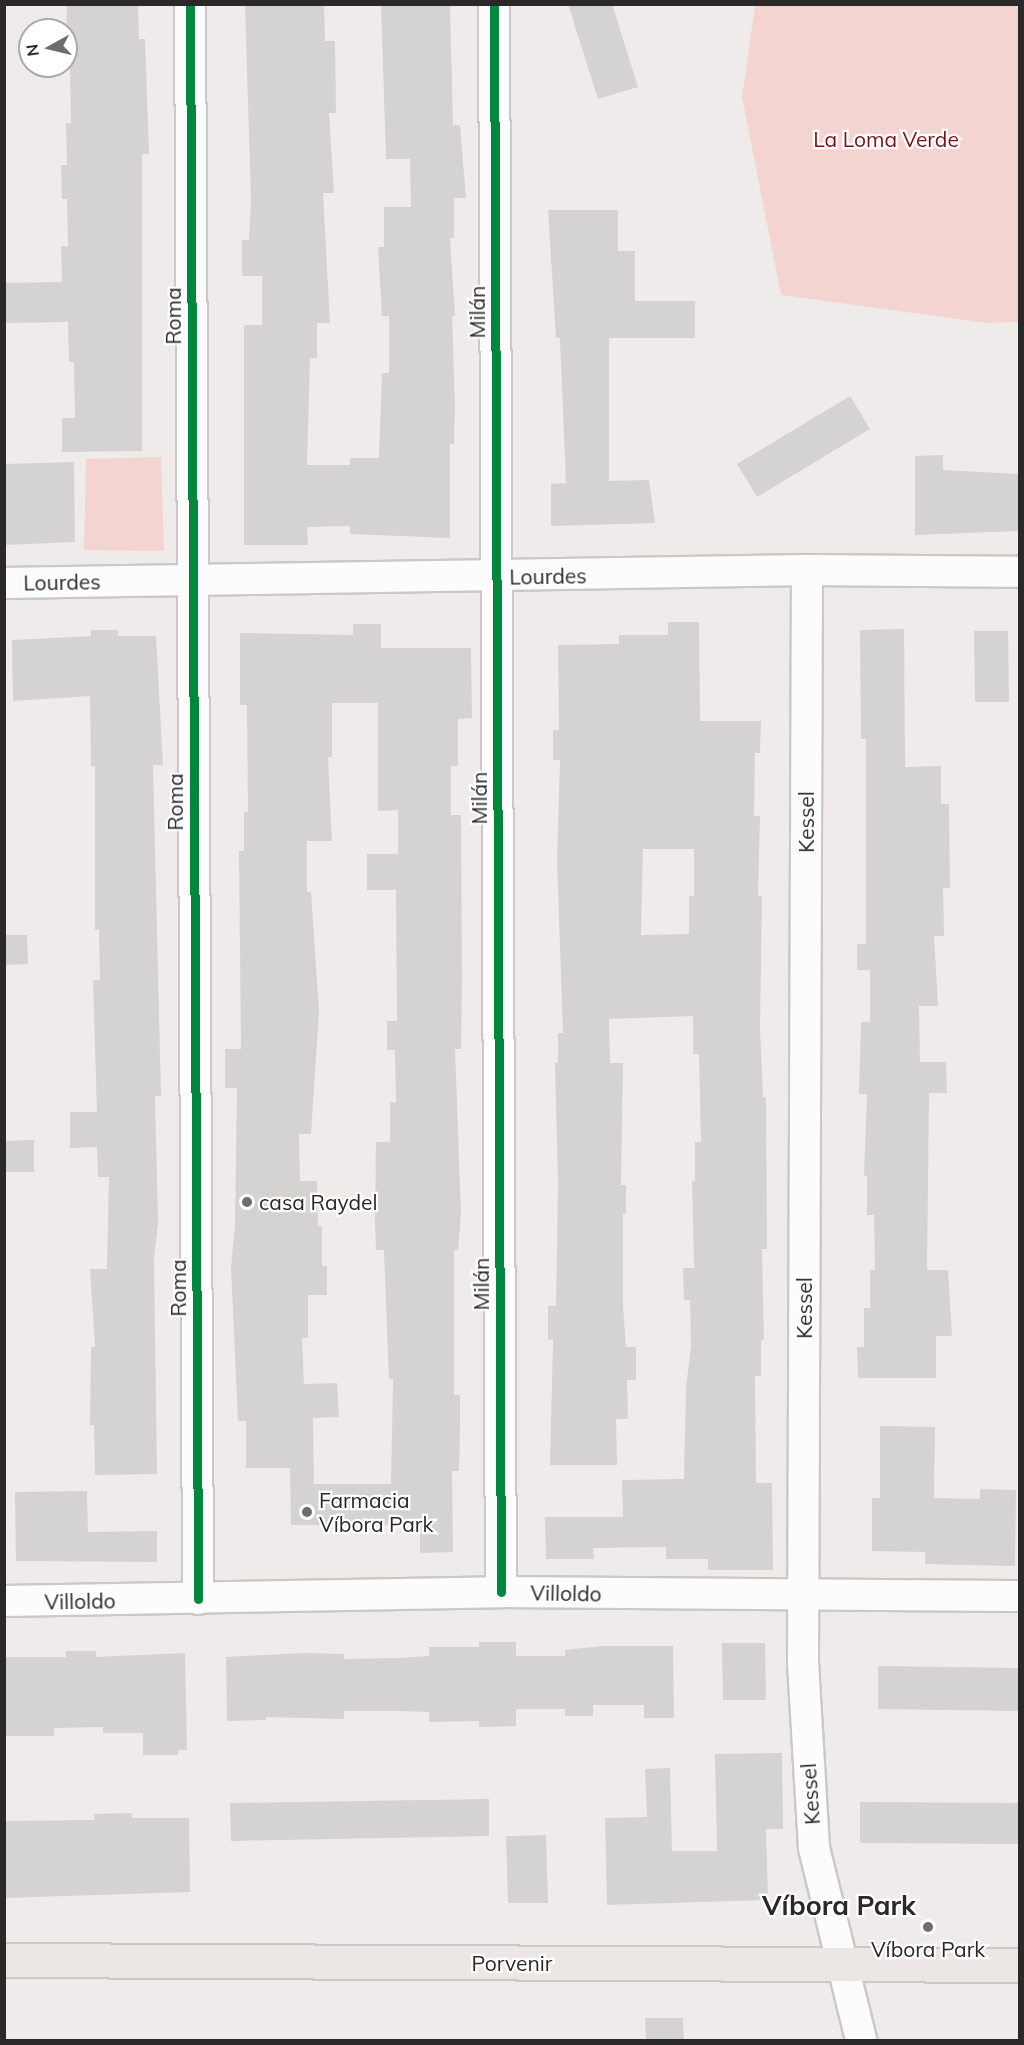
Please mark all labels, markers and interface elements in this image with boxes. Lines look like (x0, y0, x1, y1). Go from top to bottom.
north arrow (18, 18, 78, 78)
text: N (21, 43, 43, 58)
park label: La Loma Verde (813, 126, 959, 152)
street label: Milán (464, 286, 490, 338)
street label: Roma (160, 287, 186, 345)
street label: Lourdes (509, 563, 587, 589)
street label: Lourdes (23, 569, 101, 595)
street label: Milán (466, 772, 492, 824)
street label: Roma (162, 773, 188, 831)
street label: Kessel (793, 791, 819, 853)
place label: casa Raydel (259, 1189, 377, 1215)
marker: casa Raydel (240, 1195, 254, 1209)
street label: Milán (468, 1258, 494, 1310)
street label: Roma (165, 1259, 191, 1317)
street label: Kessel (791, 1277, 817, 1339)
place label: Farmacia Víbora Park (319, 1487, 433, 1537)
marker: Farmacia Víbora Park (300, 1505, 314, 1519)
street label: Villoldo (530, 1580, 602, 1606)
street label: Villoldo (44, 1588, 116, 1614)
street label: Kessel (795, 1762, 825, 1826)
district label: Víbora Park (762, 1890, 916, 1922)
marker: Víbora Park (921, 1920, 935, 1934)
place label: Víbora Park (871, 1936, 985, 1962)
street label: Porvenir (472, 1950, 552, 1976)

